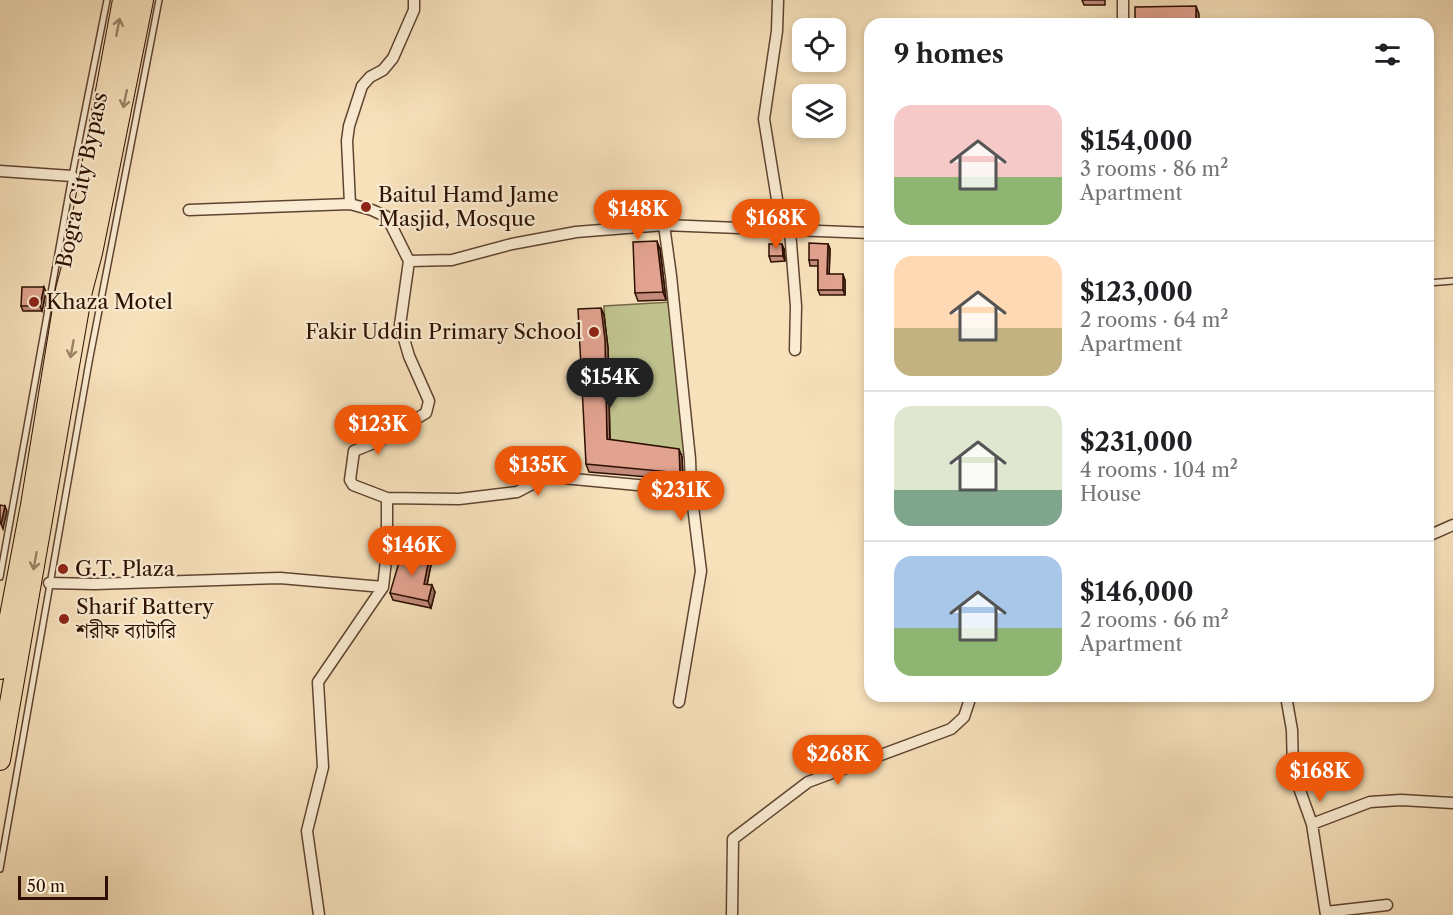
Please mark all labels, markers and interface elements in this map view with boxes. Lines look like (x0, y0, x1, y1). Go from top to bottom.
one-way arrow (113, 17, 124, 37)
map controls (792, 18, 846, 138)
button: locate (792, 18, 846, 72)
text: 9 homes (894, 38, 1004, 70)
icon: filters (1371, 38, 1404, 71)
button: layers (792, 84, 846, 138)
one-way arrow (118, 89, 130, 108)
street label: Bogra City Bypass (51, 90, 112, 270)
text: $154,000 (1080, 125, 1193, 157)
icon: home (942, 129, 1014, 201)
text: 3 rooms · 86 m² (1080, 157, 1228, 181)
text: Apartment (1080, 181, 1183, 205)
place label: Baitul Hamd Jame Masjid, Mosque (378, 182, 559, 231)
pin: $148K (596, 190, 680, 241)
text: $148K (608, 197, 668, 221)
pin: $168K (734, 199, 818, 250)
marker: Baitul Hamd Jame Masjid, Mosque (359, 200, 373, 214)
text: $168K (746, 206, 806, 230)
text: $123,000 (1080, 276, 1193, 308)
icon: home (942, 280, 1014, 352)
place label: Khaza Motel (46, 289, 173, 314)
marker: Khaza Motel (27, 295, 41, 309)
text: 2 rooms · 64 m² (1080, 308, 1229, 332)
place label: Fakir Uddin Primary School (305, 319, 582, 344)
marker: Fakir Uddin Primary School (587, 325, 601, 339)
text: Apartment (1080, 332, 1183, 356)
one-way arrow (66, 338, 77, 358)
pin: $154K (568, 358, 652, 409)
text: $154K (580, 365, 640, 389)
pin: $123K (336, 405, 420, 456)
text: $123K (348, 412, 408, 436)
text: $231,000 (1080, 426, 1193, 458)
icon: home (942, 430, 1014, 502)
pin: $135K (496, 446, 580, 497)
text: $135K (509, 453, 567, 477)
text: 4 rooms · 104 m² (1080, 458, 1238, 482)
pin: $231K (639, 471, 723, 522)
text: $231K (651, 478, 711, 502)
text: House (1080, 482, 1141, 506)
pin: $146K (370, 526, 454, 577)
text: $146K (382, 533, 442, 557)
one-way arrow (29, 551, 40, 571)
place label: G.T. Plaza (75, 556, 176, 581)
marker: G.T. Plaza (56, 562, 70, 576)
text: $146,000 (1080, 576, 1194, 608)
icon: home (942, 580, 1014, 652)
place label: Sharif Battery শরীফ ব্যাটারি (75, 594, 214, 643)
text: 2 rooms · 66 m² (1080, 608, 1229, 632)
marker: Sharif Battery শরীফ ব্যাটারি (57, 612, 71, 626)
text: Apartment (1080, 632, 1183, 656)
pin: $268K (796, 735, 880, 786)
text: $268K (806, 742, 870, 766)
pin: $168K (1278, 752, 1362, 803)
text: $168K (1290, 759, 1350, 783)
scale bar (18, 873, 108, 900)
text: 50 m (27, 876, 65, 896)

